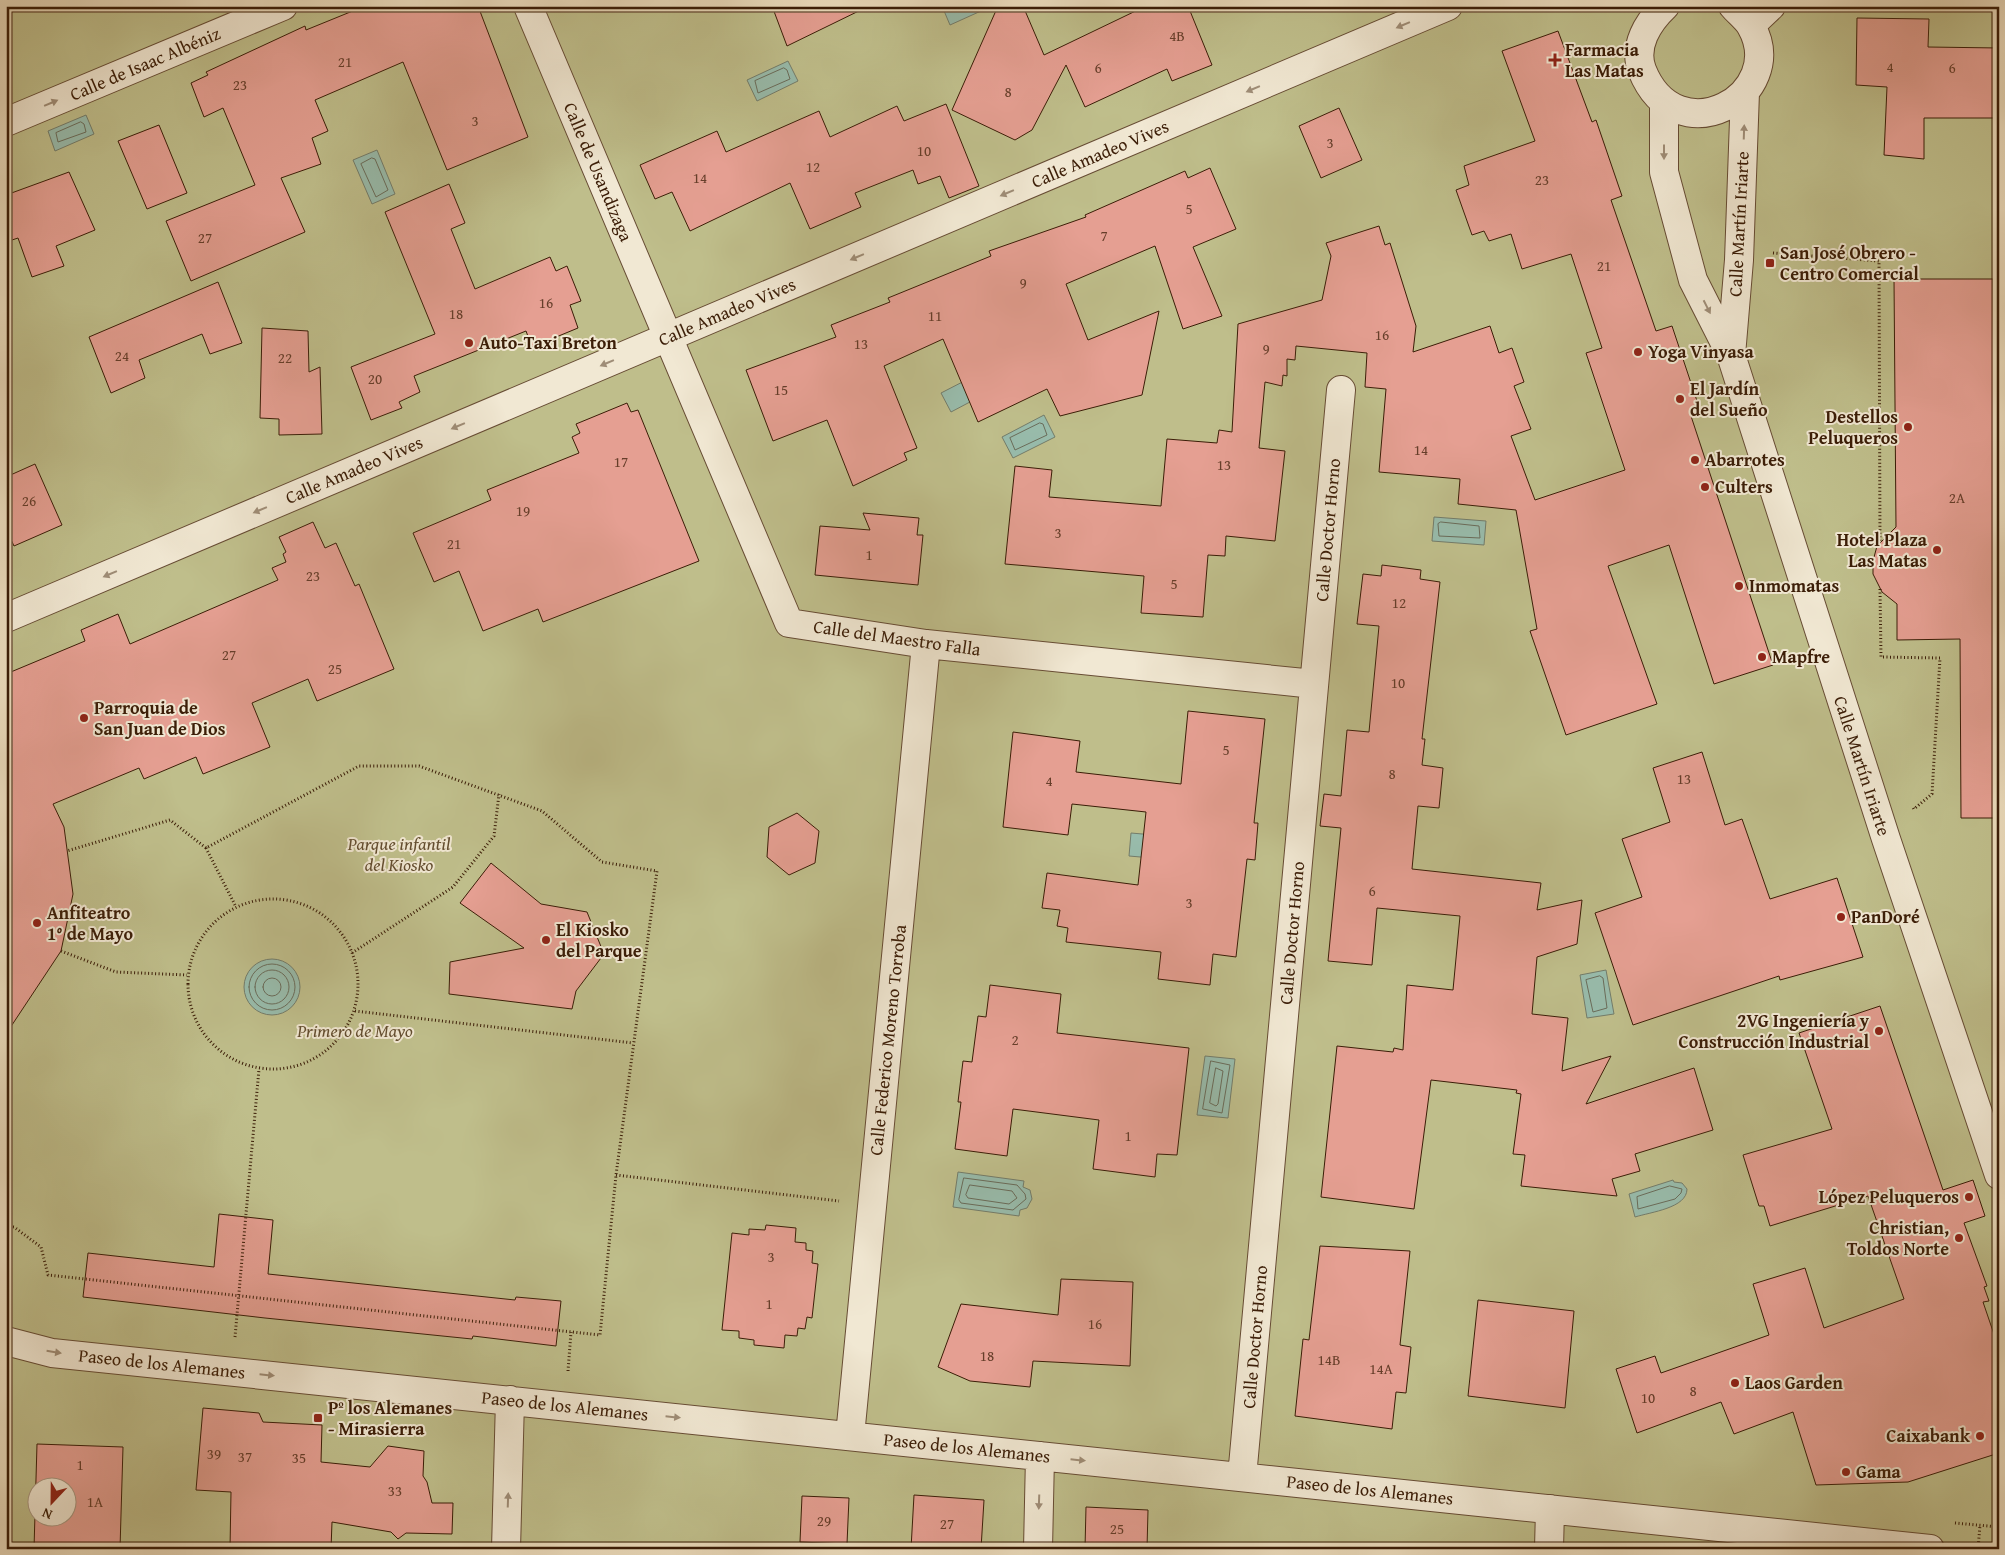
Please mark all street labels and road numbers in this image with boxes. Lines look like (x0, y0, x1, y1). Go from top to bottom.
street label: Calle de Isaac Albéniz (65, 20, 224, 107)
street label: Calle de Usandizaga (557, 98, 640, 246)
street label: Calle Amadeo Vives (1027, 112, 1173, 195)
street label: Calle Martín Iriarte (1721, 151, 1756, 297)
street label: Calle Amadeo Vives (654, 270, 800, 353)
street label: Calle Amadeo Vives (281, 428, 427, 511)
street label: Calle Doctor Horno (1308, 457, 1347, 603)
street label: Calle del Maestro Falla (812, 612, 983, 663)
street label: Calle Martín Iriarte (1827, 692, 1898, 839)
street label: Calle Doctor Horno (1272, 860, 1311, 1006)
street label: Calle Federico Moreno Torroba (862, 923, 913, 1157)
street label: Calle Doctor Horno (1235, 1264, 1274, 1410)
street label: Paseo de los Alemanes (77, 1341, 247, 1386)
street label: Paseo de los Alemanes (480, 1383, 650, 1428)
street label: Paseo de los Alemanes (882, 1425, 1052, 1470)
street label: Paseo de los Alemanes (1285, 1467, 1455, 1512)

